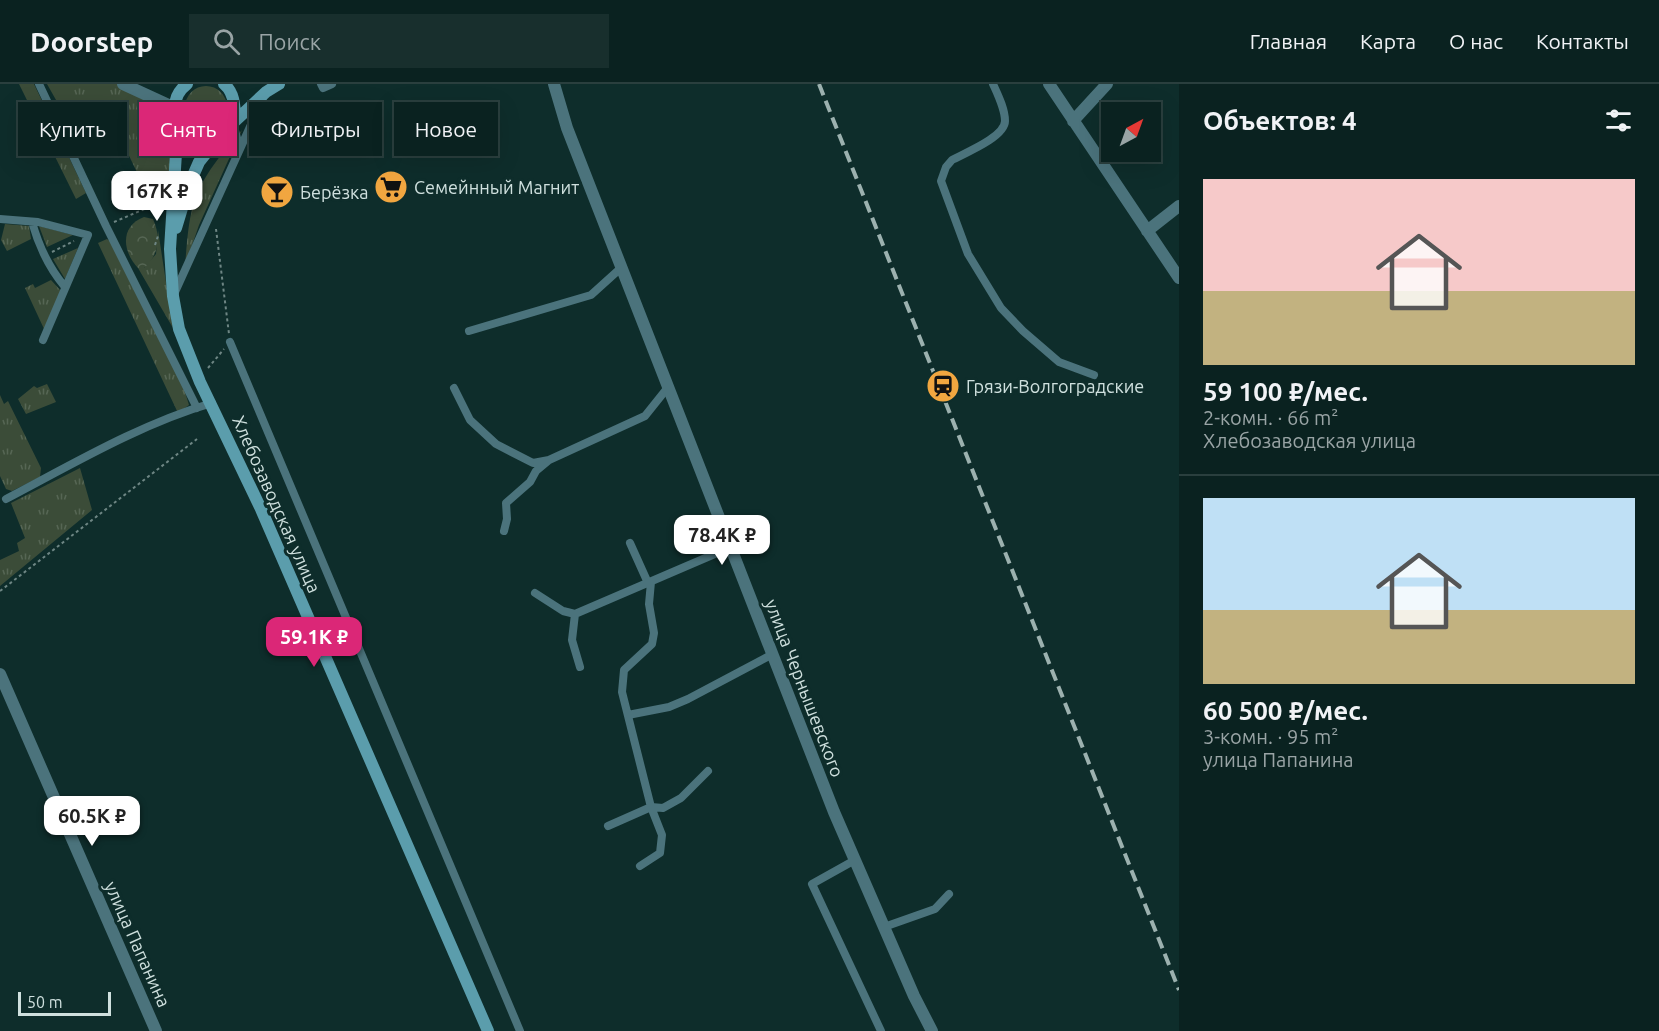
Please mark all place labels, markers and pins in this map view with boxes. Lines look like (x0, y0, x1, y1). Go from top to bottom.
supermarket icon: Семейнный Магнит (373, 169, 409, 205)
pin: 167K ₽ (108, 171, 206, 222)
bar icon: Берёзка (259, 174, 295, 210)
place label: Семейнный Магнит (414, 177, 579, 197)
place label: Берёзка (300, 182, 369, 202)
station icon: Грязи-Волгоградские (925, 368, 961, 404)
place label: Грязи-Волгоградские (966, 376, 1144, 396)
pin: 78.4K ₽ (667, 515, 777, 566)
pin: 59.1K ₽ (259, 617, 369, 668)
pin: 60.5K ₽ (37, 796, 147, 847)

